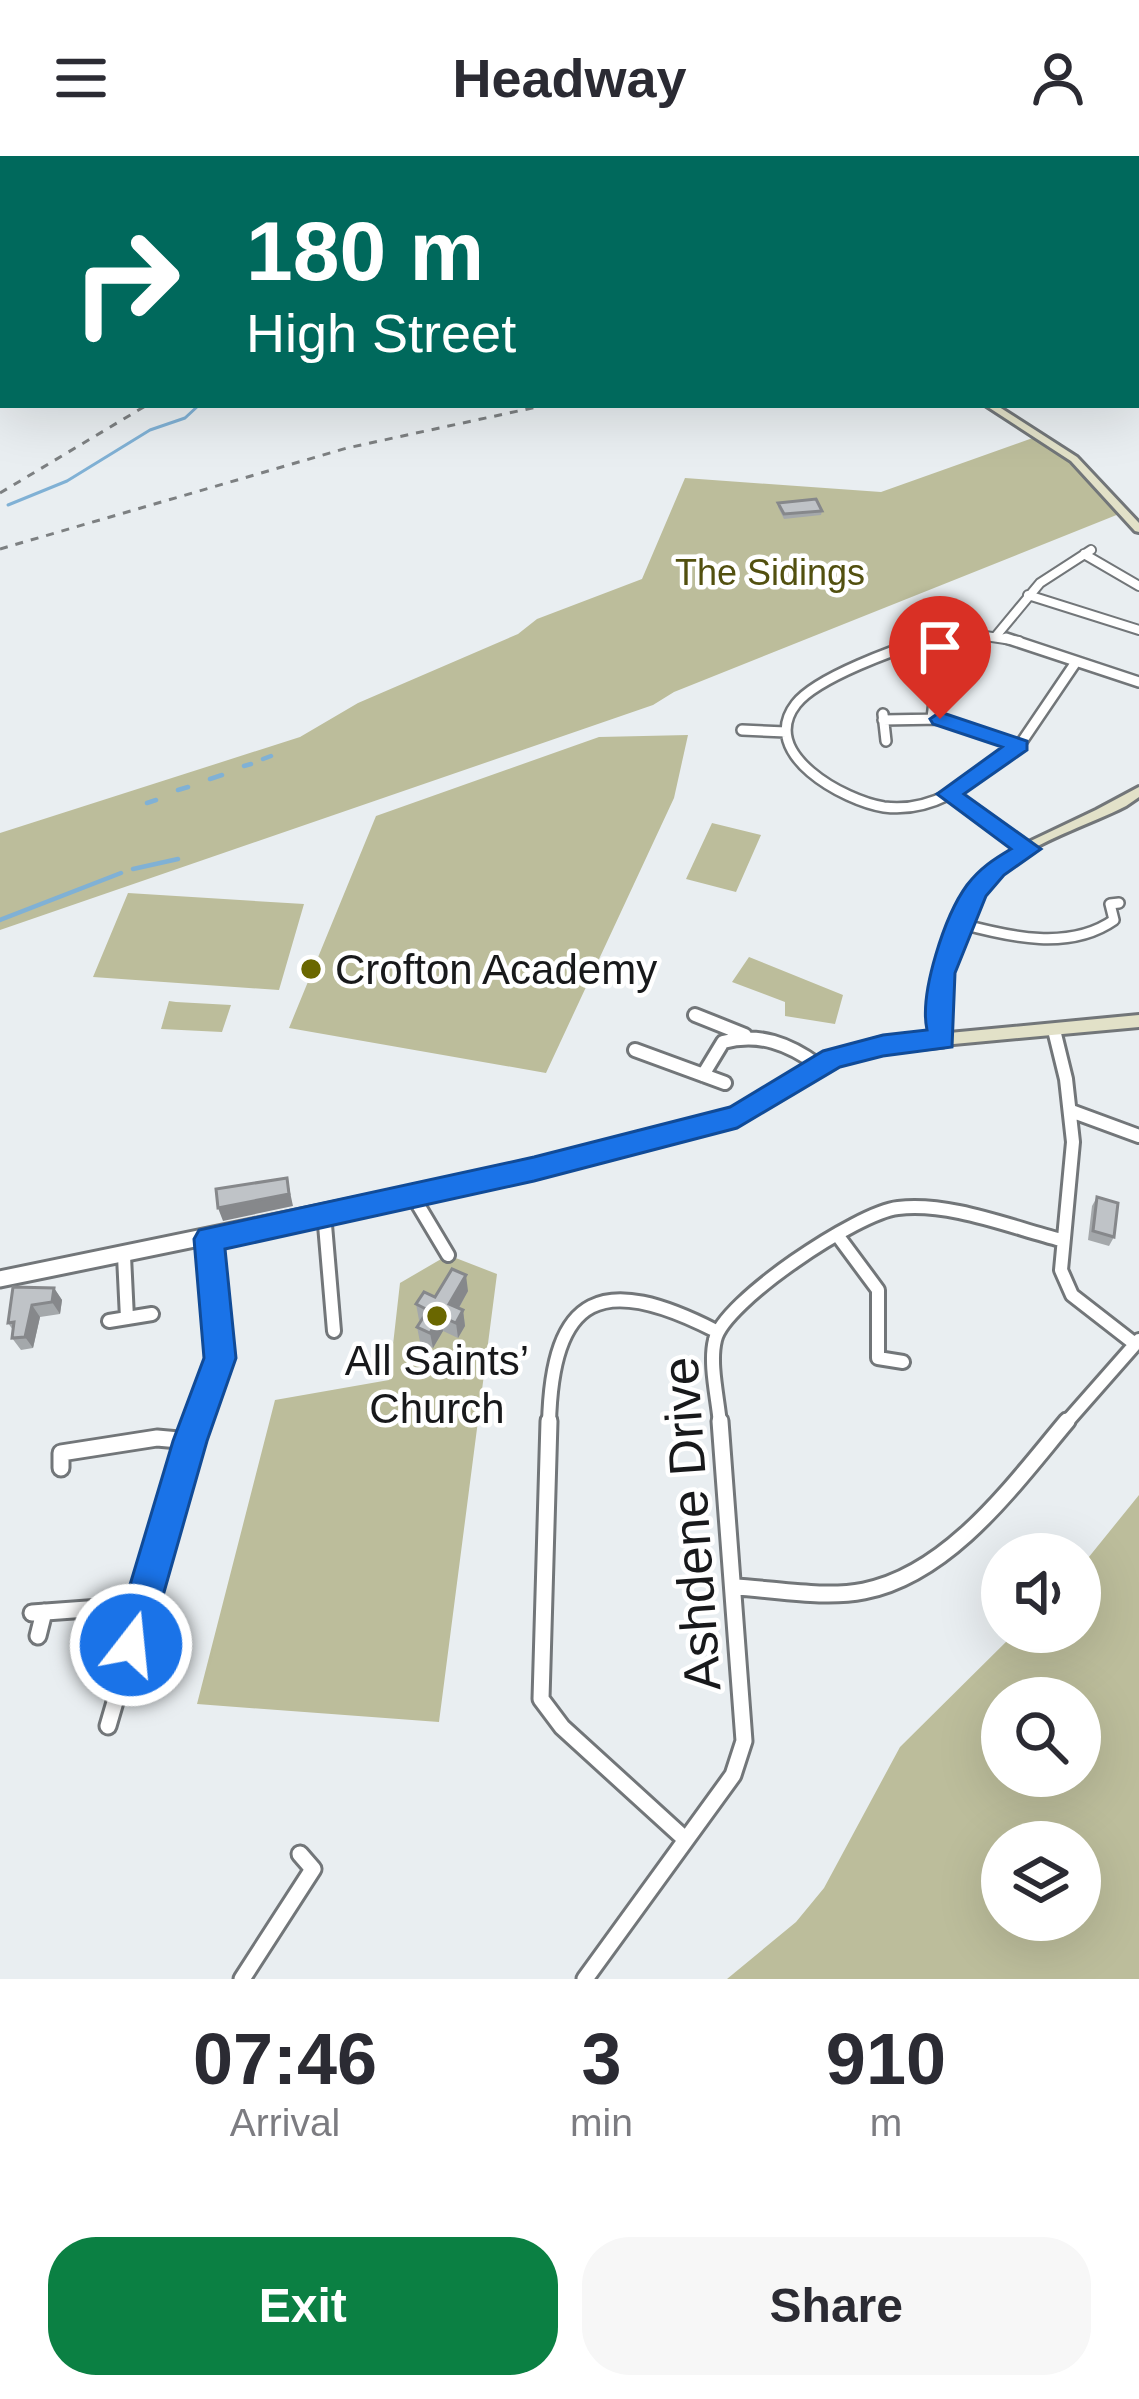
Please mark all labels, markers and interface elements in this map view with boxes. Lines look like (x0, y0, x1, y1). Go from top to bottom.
icon: menu (48, 45, 114, 111)
icon: person (1025, 45, 1091, 111)
text: Headway (452, 48, 687, 108)
icon: right (48, 204, 204, 360)
text: 180 m (246, 204, 484, 298)
text: High Street (246, 303, 516, 363)
park label: The Sidings (675, 552, 865, 593)
pin (889, 596, 991, 719)
icon: arrive (907, 614, 973, 680)
place label: Crofton Academy (335, 946, 657, 993)
marker: Crofton Academy (298, 956, 324, 982)
marker: All Saints’ Church (424, 1303, 450, 1329)
place label: All Saints’ Church (345, 1337, 529, 1432)
street label: Ashdene Drive (651, 1355, 732, 1693)
map controls (981, 1533, 1101, 1941)
button: sound (981, 1533, 1101, 1653)
position arrow (68, 1582, 194, 1708)
button: search (981, 1677, 1101, 1797)
button: layers (981, 1821, 1101, 1941)
text: 07:46 (193, 2019, 377, 2099)
text: 3 (581, 2019, 622, 2099)
text: 910 (826, 2019, 946, 2099)
text: Arrival (230, 2101, 340, 2144)
text: min (570, 2101, 633, 2144)
text: m (870, 2101, 902, 2144)
button: Exit (48, 2237, 558, 2375)
button: Share (582, 2237, 1091, 2375)

